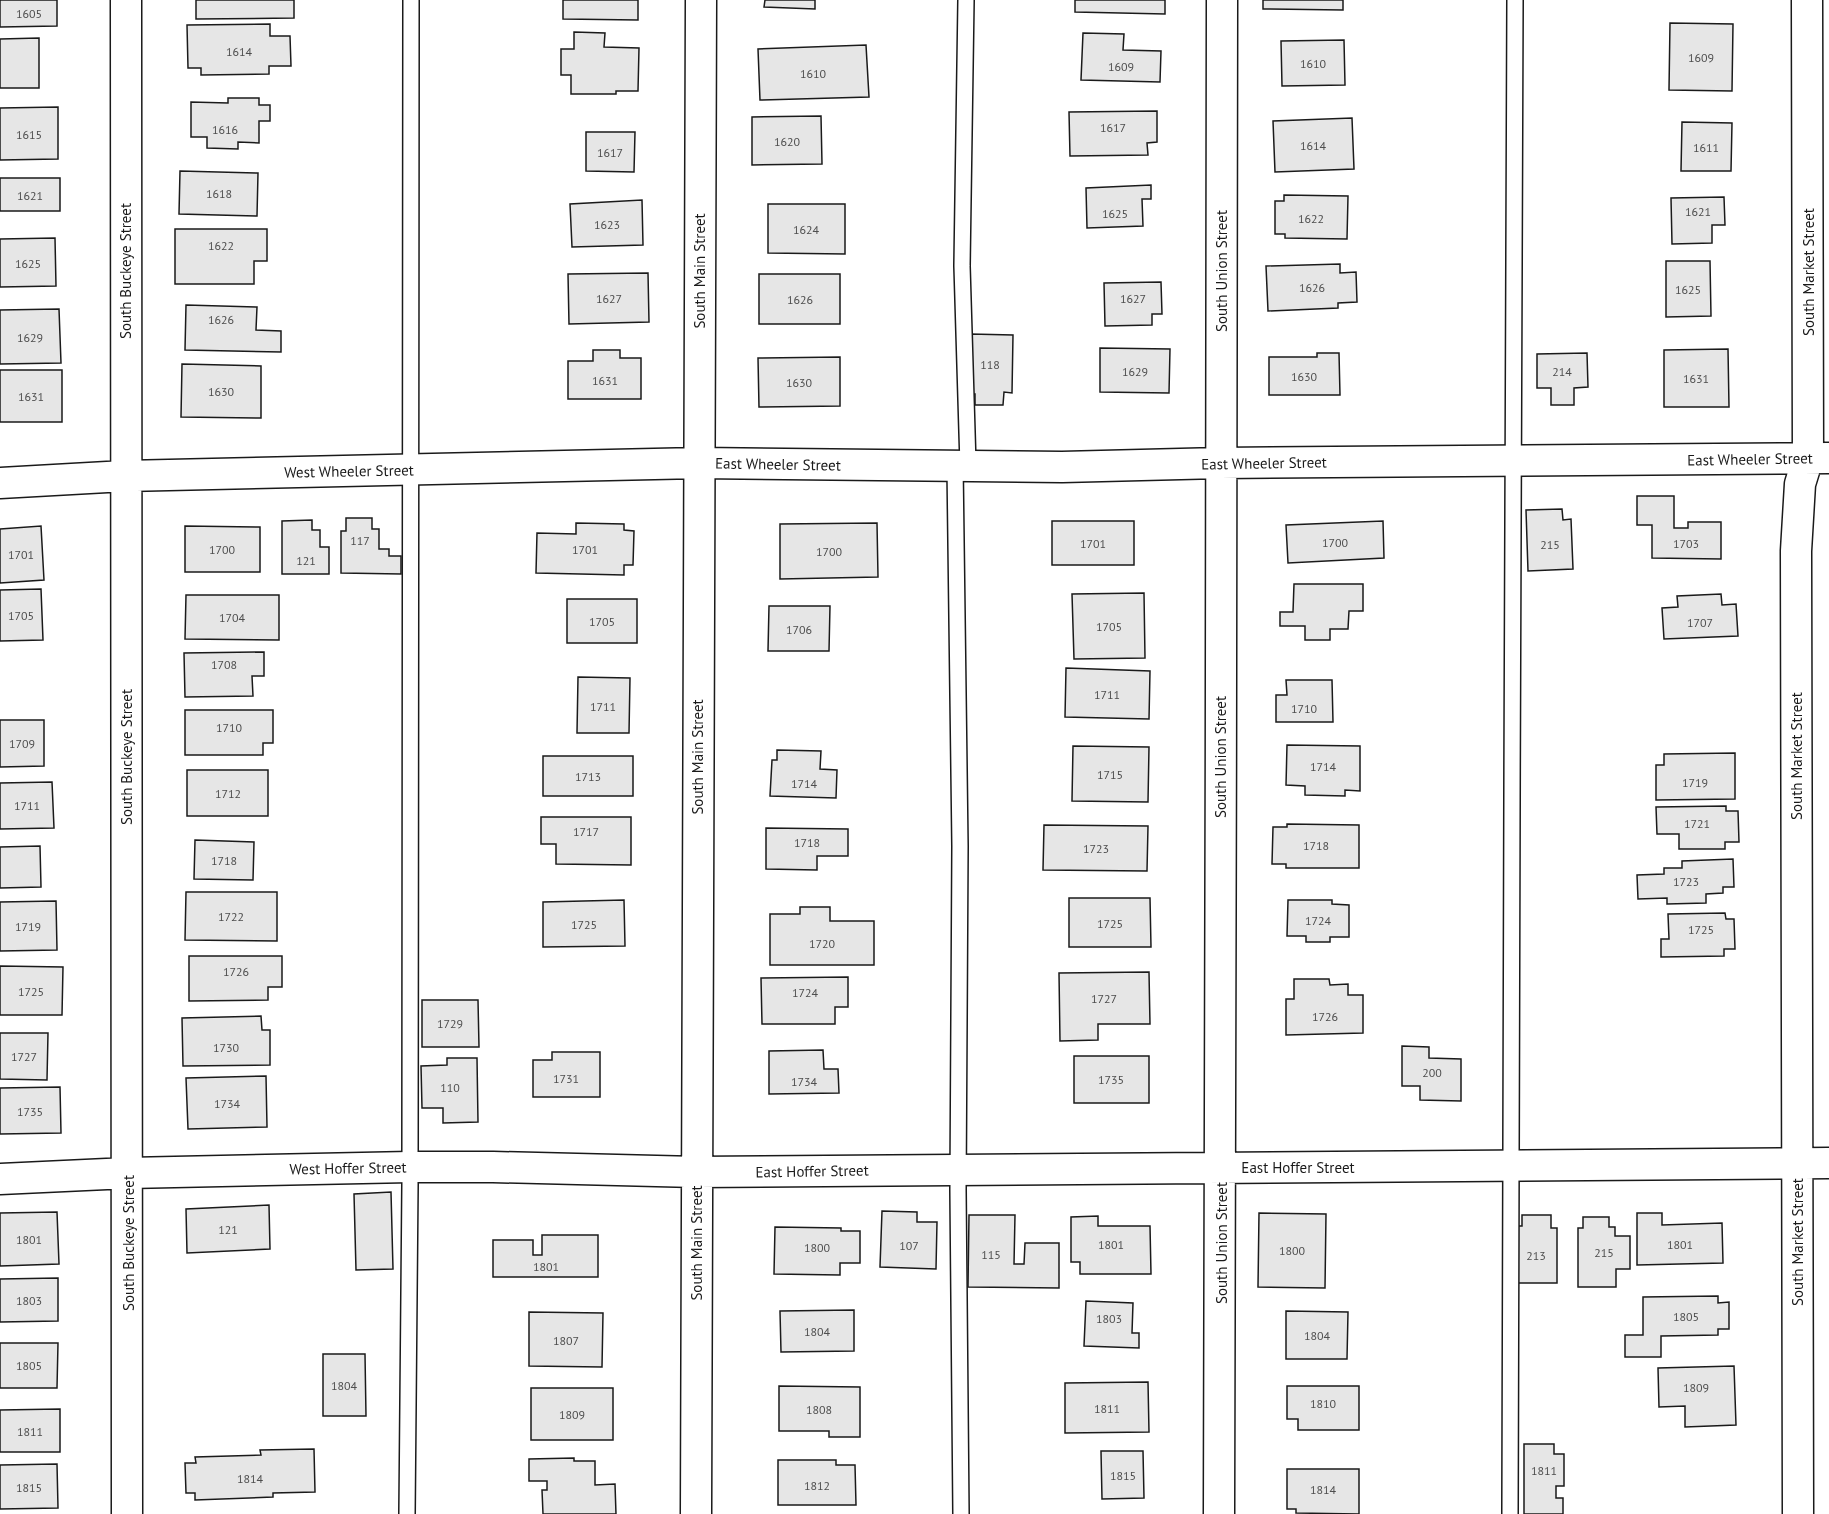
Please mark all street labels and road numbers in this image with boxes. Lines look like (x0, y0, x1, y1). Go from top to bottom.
street label: South Buckeye Street (116, 203, 135, 339)
street label: South Market Street (1799, 208, 1818, 336)
street label: South Union Street (1212, 210, 1231, 332)
street label: South Main Street (690, 213, 709, 329)
street label: East Wheeler Street (1687, 448, 1813, 470)
street label: East Wheeler Street (1201, 452, 1327, 474)
street label: East Wheeler Street (715, 453, 841, 475)
street label: West Wheeler Street (284, 460, 414, 482)
street label: South Buckeye Street (117, 689, 136, 825)
street label: South Market Street (1787, 692, 1806, 820)
street label: South Union Street (1211, 696, 1230, 818)
street label: South Main Street (688, 699, 707, 815)
street label: West Hoffer Street (289, 1157, 407, 1179)
street label: East Hoffer Street (1241, 1158, 1355, 1177)
street label: East Hoffer Street (755, 1161, 869, 1181)
street label: South Buckeye Street (119, 1175, 138, 1311)
street label: South Market Street (1788, 1178, 1807, 1306)
street label: South Union Street (1212, 1182, 1231, 1304)
street label: South Main Street (687, 1185, 706, 1301)

